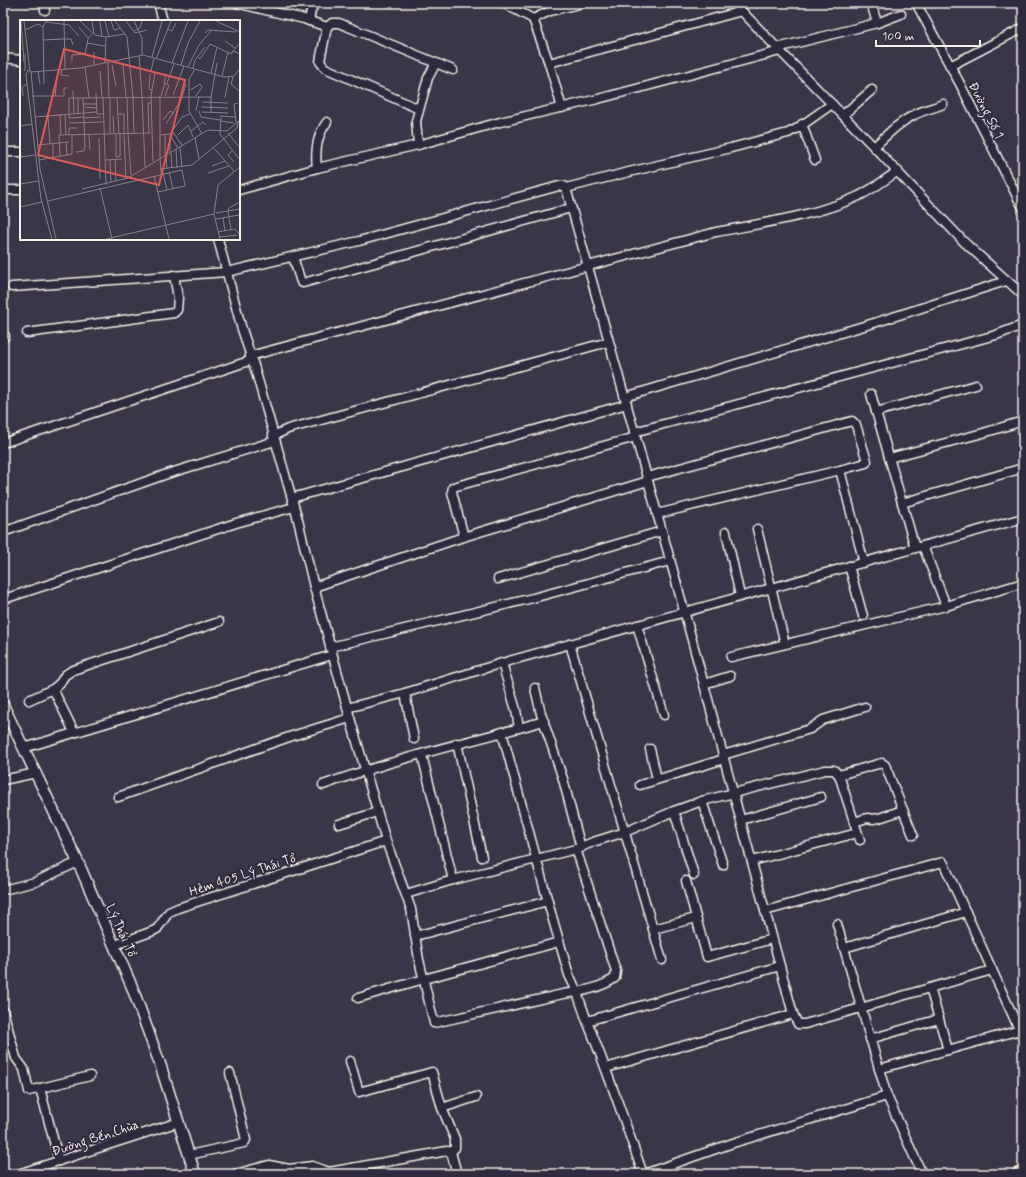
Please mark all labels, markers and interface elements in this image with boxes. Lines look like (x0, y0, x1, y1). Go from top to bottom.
inset map (20, 20, 240, 240)
scale bar (876, 22, 980, 48)
text: 100 m (882, 29, 914, 45)
street label: Đường Số 1 (962, 79, 1007, 143)
street label: Hẻm 405 Lý Thái Tổ (187, 850, 298, 901)
street label: Lý Thái Tổ (101, 901, 140, 960)
street label: Đường Bến Chùa (50, 1116, 142, 1162)

